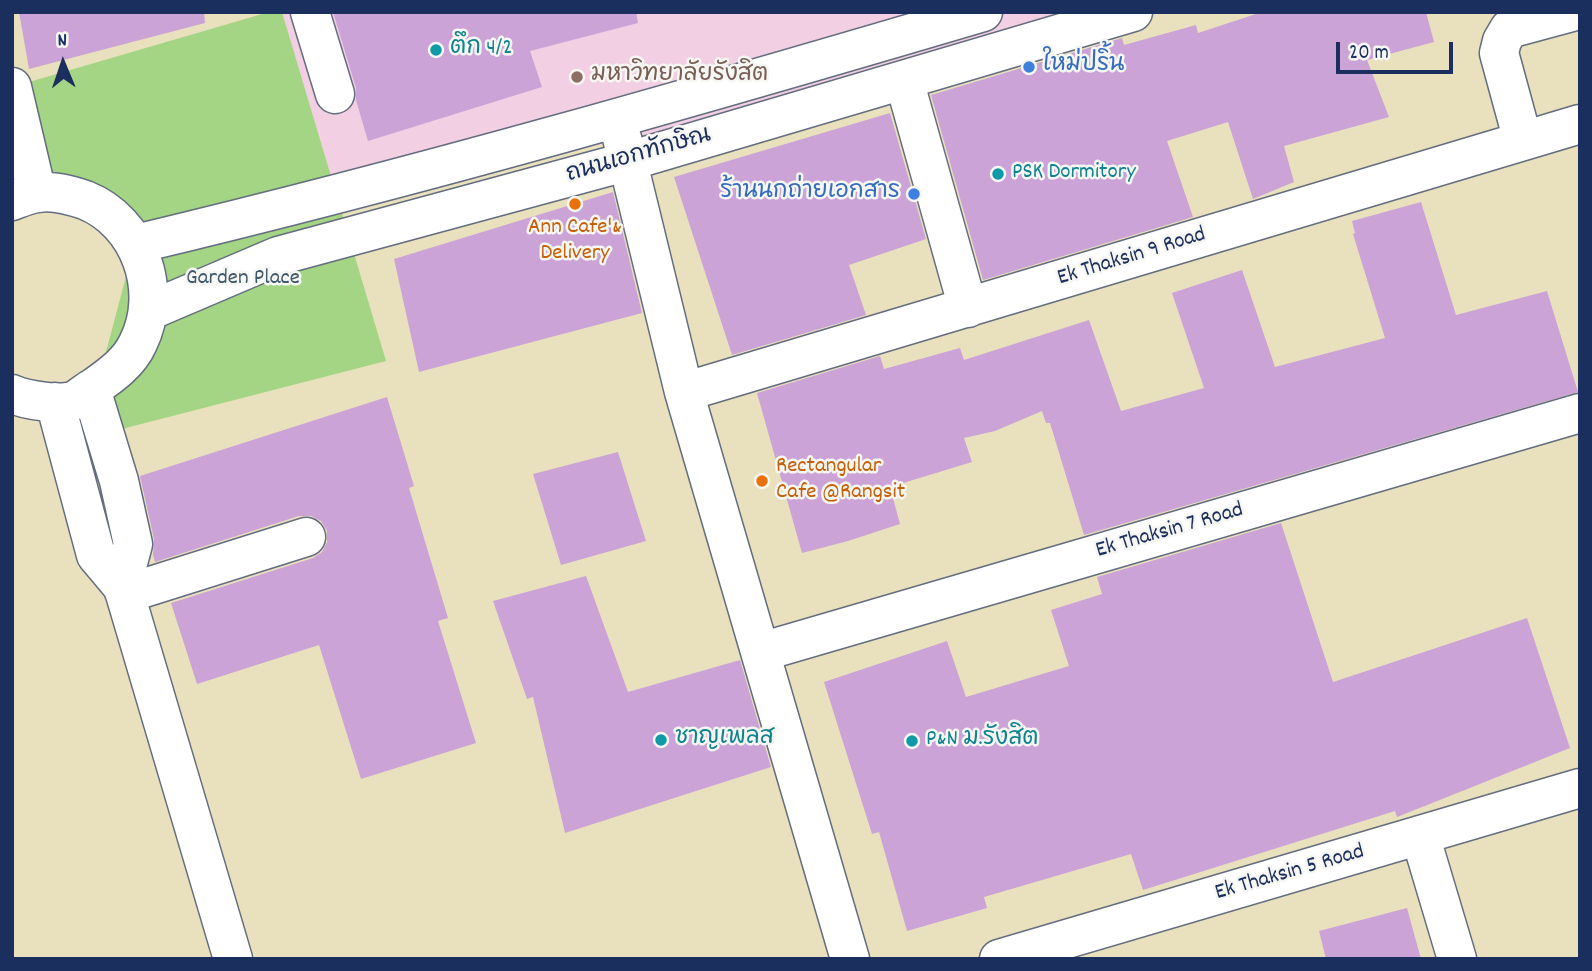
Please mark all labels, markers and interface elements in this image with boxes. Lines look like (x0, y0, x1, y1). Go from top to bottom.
north arrow (28, 28, 98, 98)
text: N (57, 28, 67, 55)
scale bar (1340, 28, 1457, 72)
place label: ตึก 4/2 (450, 36, 512, 64)
text: 20 m (1349, 39, 1389, 69)
marker: ตึก 4/2 (428, 42, 444, 58)
place label: ใหม่ปริ้น (1043, 53, 1124, 81)
marker: ใหม่ปริ้น (1021, 59, 1037, 75)
place label: มหาวิทยาลัยรังสิต (591, 63, 768, 91)
marker: มหาวิทยาลัยรังสิต (569, 69, 585, 85)
street label: ถนนเอกทักษิณ (563, 123, 715, 191)
place label: PSK Dormitory (1012, 160, 1136, 188)
marker: PSK Dormitory (990, 166, 1006, 182)
place label: ร้านนกถ่ายเอกสาร (720, 180, 900, 208)
marker: ร้านนกถ่ายเอกสาร (906, 186, 922, 202)
marker: Ann Cafe'& Delivery (567, 196, 583, 212)
place label: Ann Cafe'& Delivery (528, 215, 622, 269)
street label: Ek Thaksin 9 Road (1054, 222, 1210, 294)
park label: Garden Place (186, 266, 300, 294)
place label: Rectangular Cafe @Rangsit (776, 454, 905, 508)
marker: Rectangular Cafe @Rangsit (754, 473, 770, 489)
street label: Ek Thaksin 7 Road (1093, 498, 1247, 566)
place label: ชาญเพลส (675, 726, 773, 754)
place label: P&N ม.รังสิต (926, 727, 1039, 755)
marker: ชาญเพลส (653, 732, 669, 748)
marker: P&N ม.รังสิต (904, 733, 920, 749)
street label: Ek Thaksin 5 Road (1212, 840, 1368, 908)

